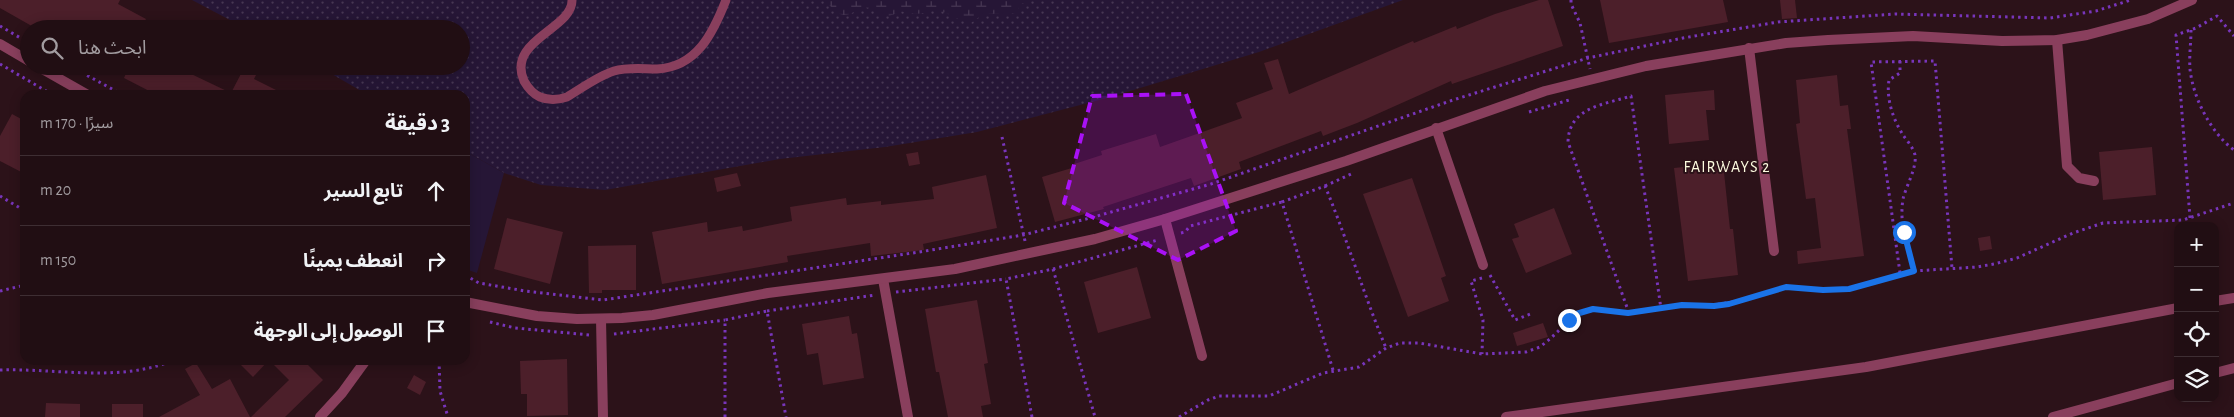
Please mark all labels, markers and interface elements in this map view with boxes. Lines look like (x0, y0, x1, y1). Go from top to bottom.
search box (20, 20, 470, 75)
icon: search (38, 34, 66, 62)
text: ابحث هنا (78, 39, 147, 58)
text: 3 دقيقة (385, 113, 450, 134)
text: سيرًا · 170 m (40, 115, 113, 131)
district label: FAIRWAYS 2 (1684, 159, 1770, 175)
icon: ahead (422, 177, 450, 205)
text: 20 m (40, 182, 71, 198)
text: تابع السير (324, 182, 403, 201)
route start (1893, 221, 1916, 244)
map controls (2174, 222, 2219, 402)
button: + (2174, 222, 2219, 267)
icon: right (422, 247, 450, 275)
text: 150 m (40, 252, 76, 268)
text: انعطف يمينًا (303, 252, 403, 271)
button: − (2174, 267, 2219, 312)
route end (1558, 309, 1581, 332)
button: locate (2174, 312, 2219, 357)
icon: arrive (422, 317, 450, 345)
text: الوصول إلى الوجهة (254, 322, 403, 341)
button: layers (2174, 357, 2219, 402)

